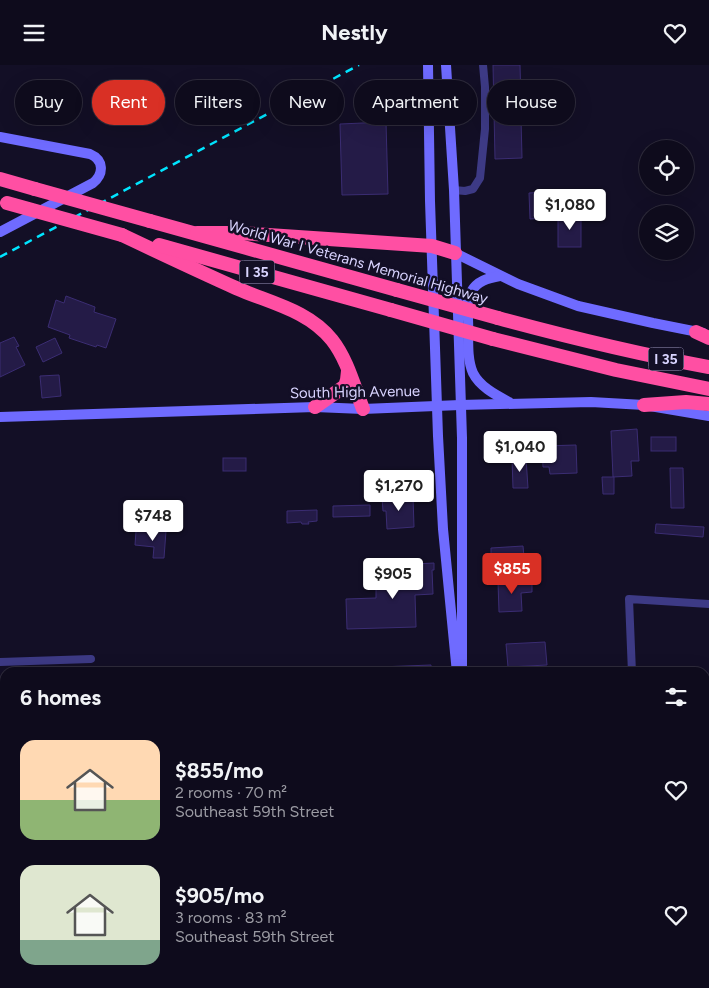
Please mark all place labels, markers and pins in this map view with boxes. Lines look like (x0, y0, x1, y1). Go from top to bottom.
pin: $1,080 (529, 189, 611, 231)
pin: $1,040 (479, 431, 561, 473)
pin: $1,270 (358, 469, 440, 512)
pin: $748 (123, 499, 183, 542)
pin: $855 (482, 553, 542, 595)
pin: $905 (363, 557, 423, 600)

